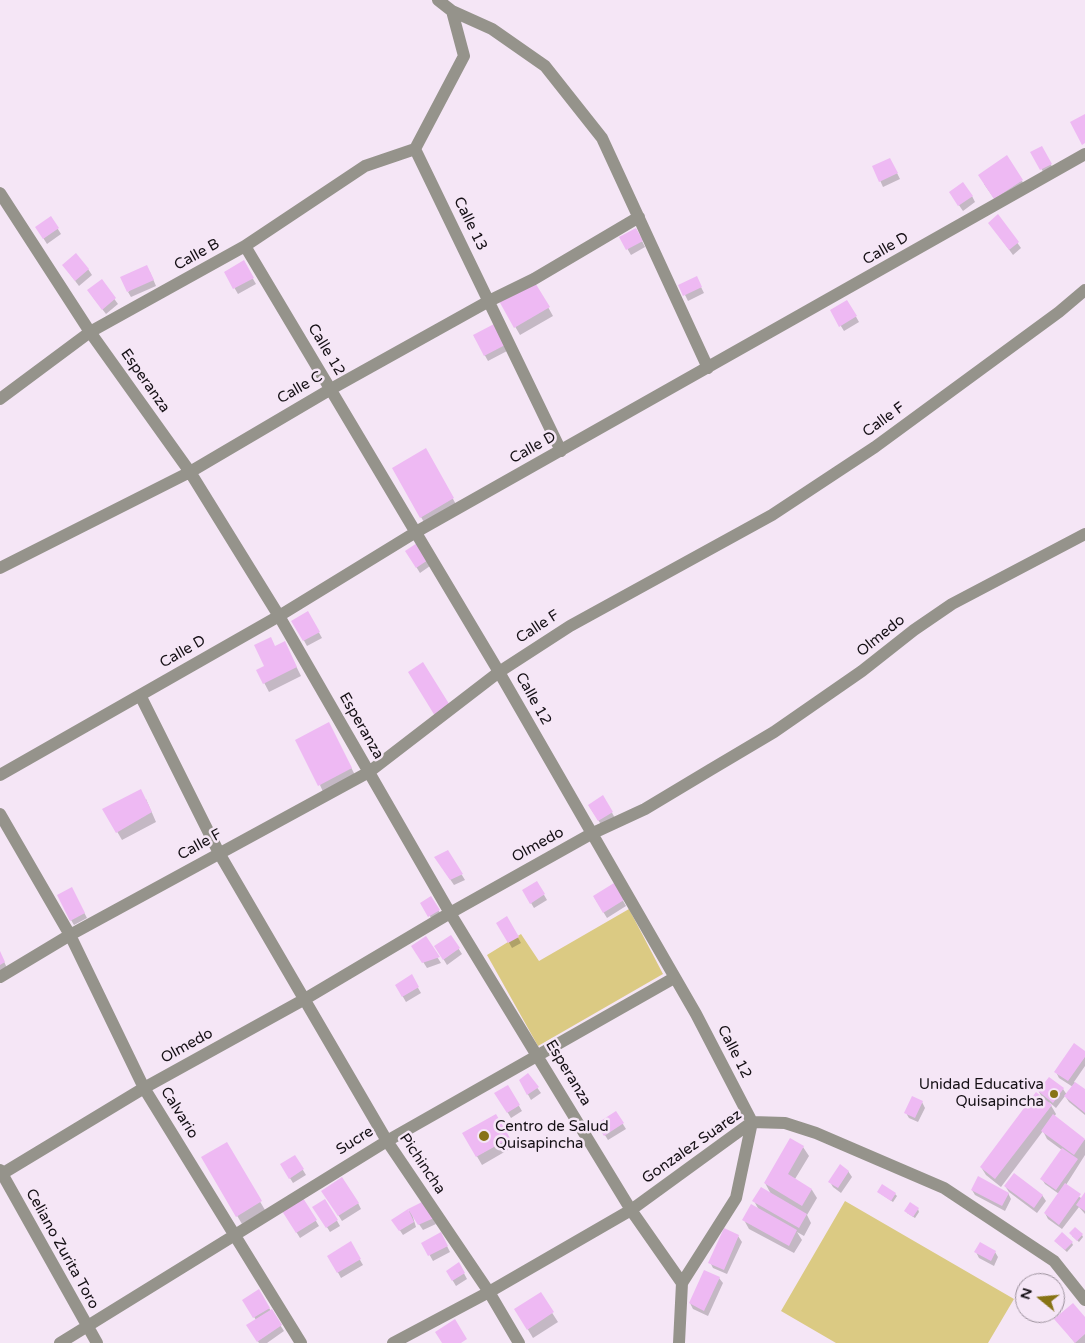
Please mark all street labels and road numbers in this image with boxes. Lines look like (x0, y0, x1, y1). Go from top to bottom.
street label: Calle 13 (449, 194, 491, 254)
street label: Calle D (860, 229, 912, 269)
street label: Calle B (171, 235, 223, 275)
street label: Calle 12 (303, 321, 349, 379)
street label: Esperanza (116, 346, 174, 416)
street label: Calle C (274, 368, 326, 408)
street label: Calle F (859, 399, 909, 441)
street label: Calle D (507, 428, 559, 468)
street label: Calle F (513, 606, 563, 648)
street label: Olmedo (853, 611, 909, 661)
street label: Calle D (157, 632, 209, 672)
street label: Calle 12 (511, 669, 555, 729)
street label: Esperanza (335, 690, 387, 762)
street label: Olmedo (509, 823, 567, 867)
street label: Calle F (175, 826, 225, 864)
street label: Calle 12 (713, 1022, 755, 1082)
street label: Olmedo (158, 1024, 216, 1068)
street label: Esperanza (541, 1037, 595, 1109)
street label: Calvario (156, 1084, 202, 1142)
street label: Gonzalez Suarez (639, 1106, 745, 1188)
street label: Sucre (333, 1123, 377, 1159)
street label: Pichincha (395, 1130, 449, 1198)
street label: Celiano Zurita Toro (21, 1186, 103, 1312)

